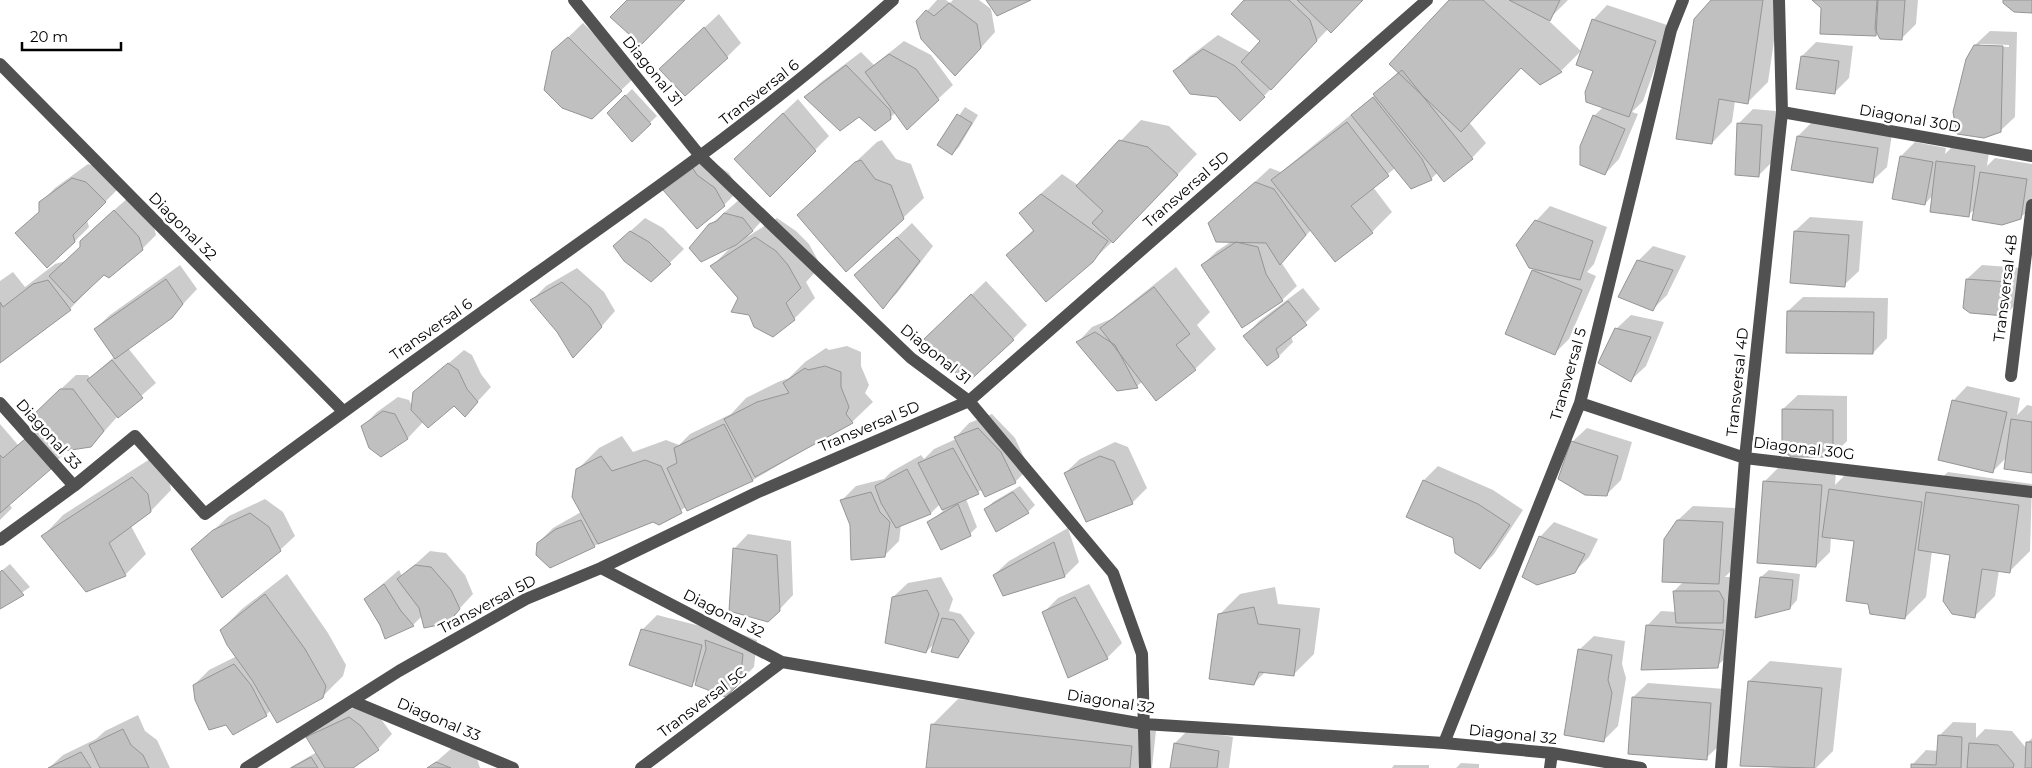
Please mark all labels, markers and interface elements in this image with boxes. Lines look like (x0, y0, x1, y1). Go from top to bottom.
scale bar (22, 20, 121, 52)
text: 20 m (30, 27, 68, 46)
street label: Diagonal 31 (619, 32, 687, 110)
street label: Transversal 6 (715, 55, 803, 129)
street label: Diagonal 30D (1858, 100, 1962, 136)
street label: Transversal 5D (1139, 146, 1233, 232)
street label: Diagonal 32 (145, 188, 221, 264)
street label: Transversal 4B (1989, 233, 2021, 343)
street label: Transversal 6 (386, 294, 476, 364)
street label: Diagonal 31 (897, 320, 975, 388)
street label: Transversal 5 (1546, 325, 1590, 423)
street label: Transversal 4D (1722, 327, 1752, 437)
street label: Diagonal 33 (12, 395, 86, 473)
street label: Transversal 5D (816, 396, 922, 456)
street label: Diagonal 30G (1752, 432, 1856, 464)
street label: Transversal 5D (435, 570, 539, 638)
street label: Diagonal 32 (680, 584, 768, 642)
street label: Transversal 5C (654, 662, 750, 742)
street label: Diagonal 32 (1066, 685, 1156, 717)
street label: Diagonal 33 (394, 693, 484, 745)
street label: Diagonal 32 (1468, 720, 1558, 748)

